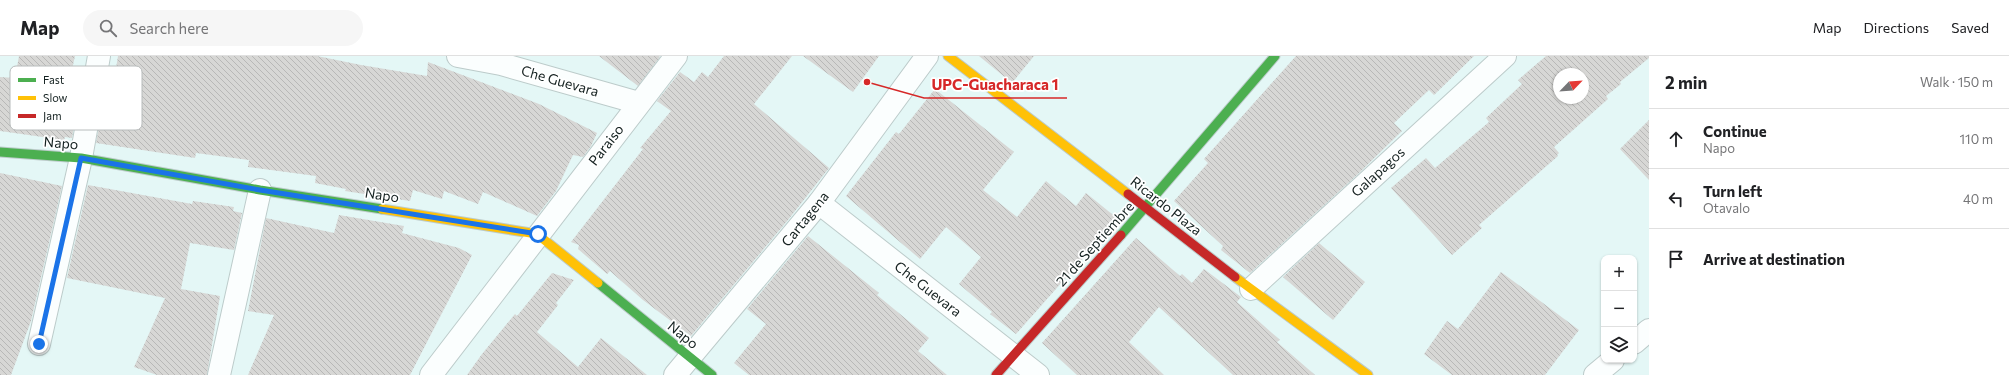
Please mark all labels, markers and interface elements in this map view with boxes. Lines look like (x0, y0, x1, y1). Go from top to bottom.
search box (83, 10, 363, 46)
text: Map (20, 16, 59, 39)
icon: search (97, 17, 119, 39)
text: Search here (129, 19, 209, 37)
text: Map (1813, 19, 1842, 36)
text: Directions (1864, 19, 1929, 36)
text: Saved (1951, 19, 1989, 36)
street label: Che Guevara (519, 61, 601, 100)
legend (10, 66, 142, 130)
north arrow (1553, 68, 1589, 104)
callout: UPC-Guacharaca 1 (924, 71, 1067, 98)
text: 2 min (1665, 72, 1707, 93)
text: Fast (43, 73, 65, 86)
text: Walk · 150 m (1920, 74, 1993, 90)
text: UPC-Guacharaca 1 (931, 75, 1059, 93)
text: Slow (43, 91, 68, 104)
text: Jam (43, 109, 62, 123)
street label: Paraiso (584, 121, 627, 169)
text: Continue (1703, 122, 1767, 140)
icon: ahead (1665, 128, 1687, 150)
text: 110 m (1960, 131, 1993, 147)
street label: Napo (43, 133, 79, 152)
text: Napo (1703, 140, 1735, 156)
street label: Galapagos (1347, 143, 1408, 200)
street label: Ricardo Plaza (1127, 173, 1205, 239)
text: Turn left (1703, 182, 1762, 200)
street label: Napo (364, 183, 400, 206)
street label: Cartagena (777, 188, 832, 250)
icon: left (1665, 188, 1687, 210)
text: 40 m (1963, 191, 1993, 207)
street label: 21 de Septiembre (1052, 198, 1137, 290)
text: Otavalo (1703, 200, 1750, 216)
route start (529, 225, 547, 243)
icon: arrive (1665, 248, 1687, 270)
text: Arrive at destination (1703, 250, 1845, 268)
map controls (1601, 255, 1637, 363)
button: + (1601, 255, 1637, 291)
street label: Che Guevara (892, 257, 965, 320)
button: − (1601, 291, 1637, 327)
street label: Napo (665, 317, 702, 352)
button: layers (1601, 327, 1637, 363)
route end (30, 335, 48, 353)

